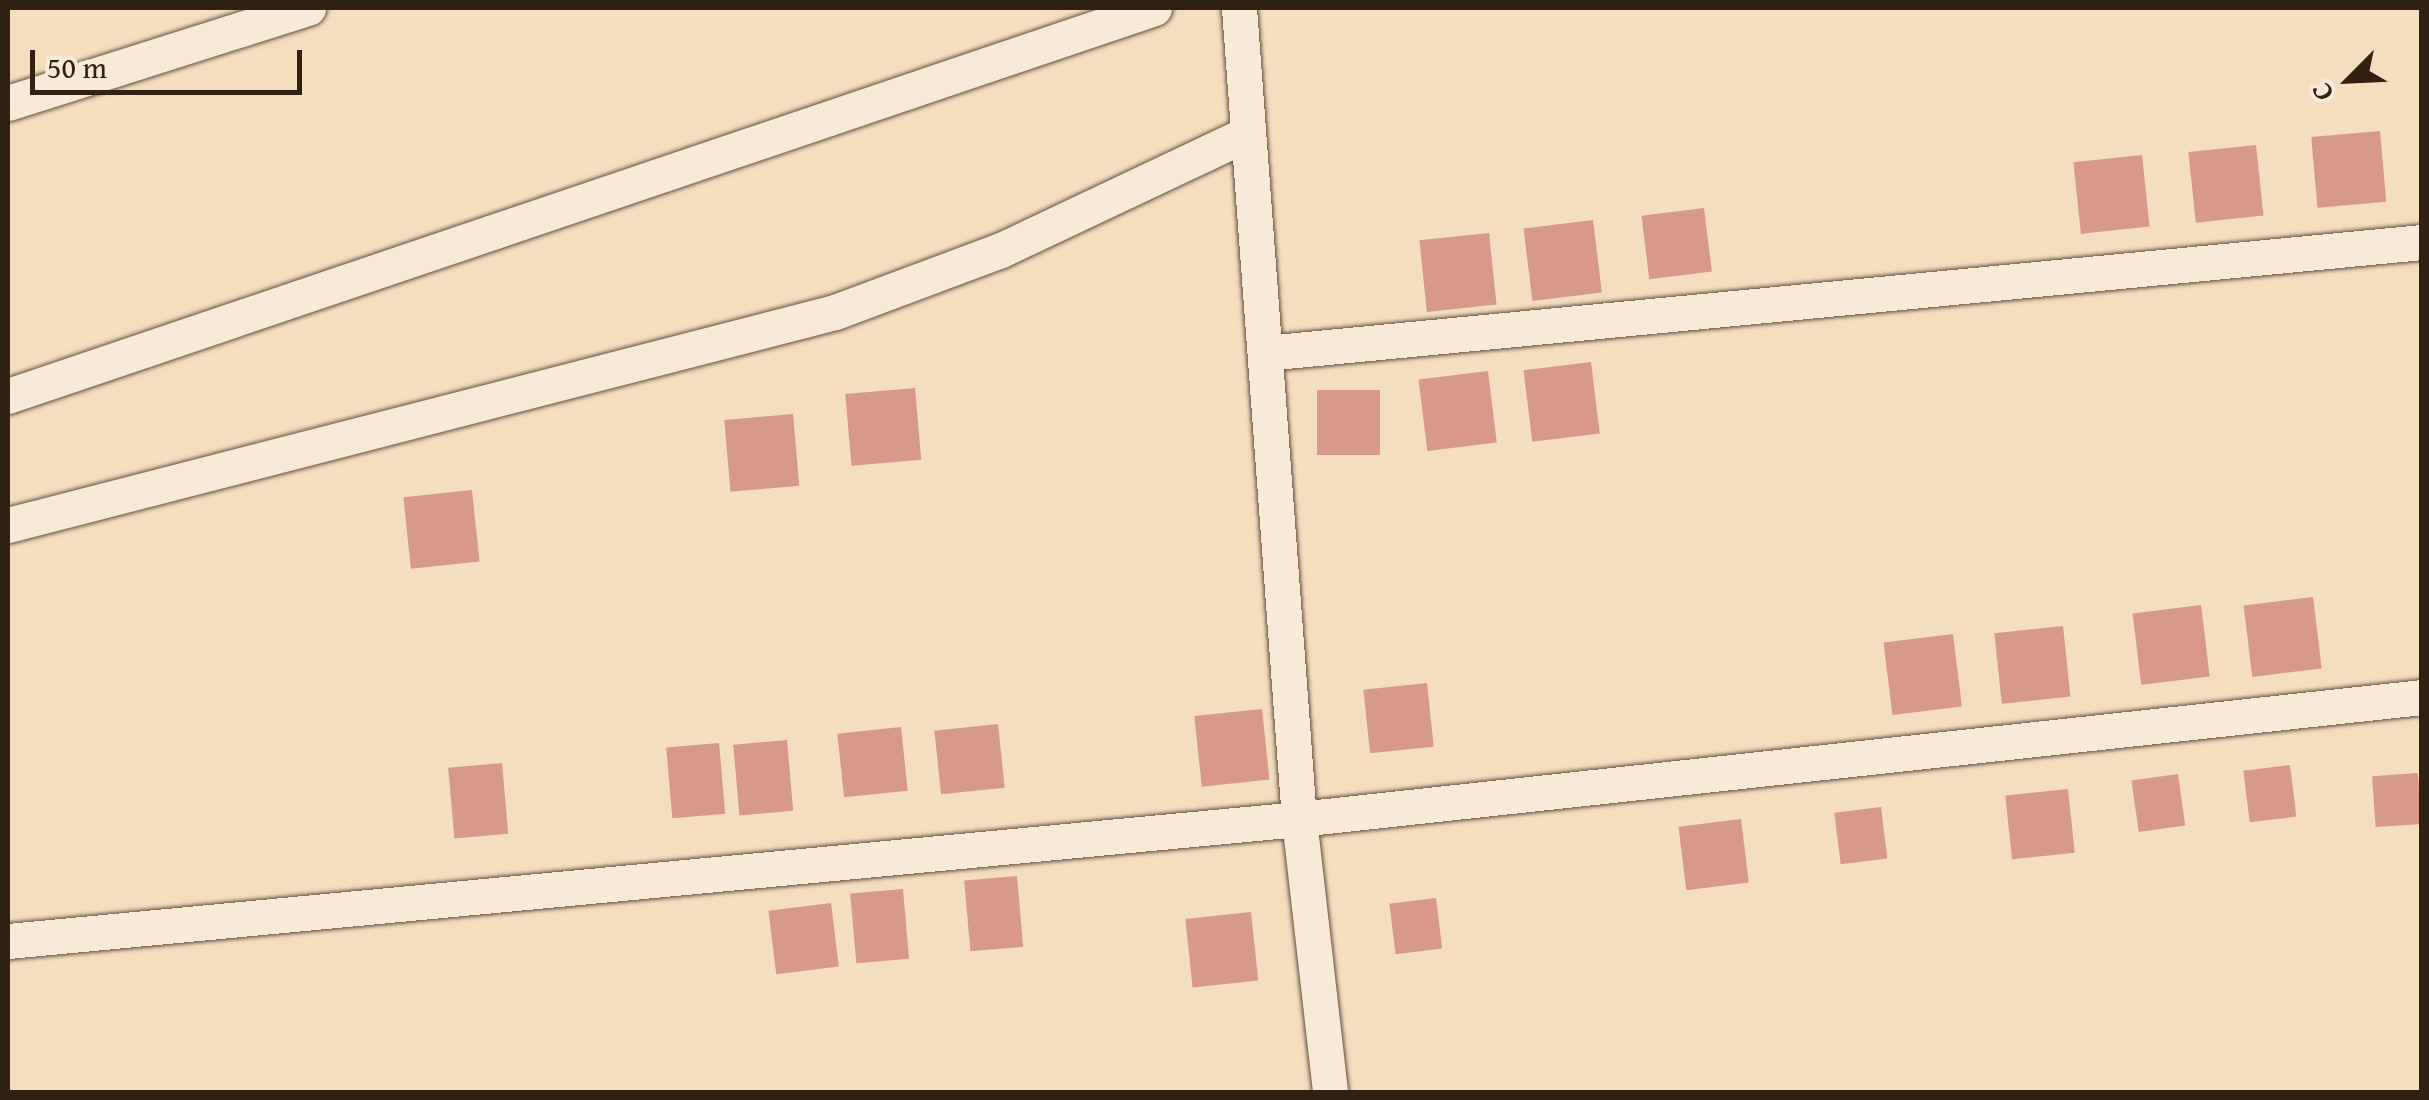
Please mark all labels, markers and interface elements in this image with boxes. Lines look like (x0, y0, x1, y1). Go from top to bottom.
scale bar (35, 30, 308, 92)
north arrow (2299, 30, 2399, 130)
text: 50 m (47, 45, 107, 89)
text: С (2299, 77, 2343, 108)

